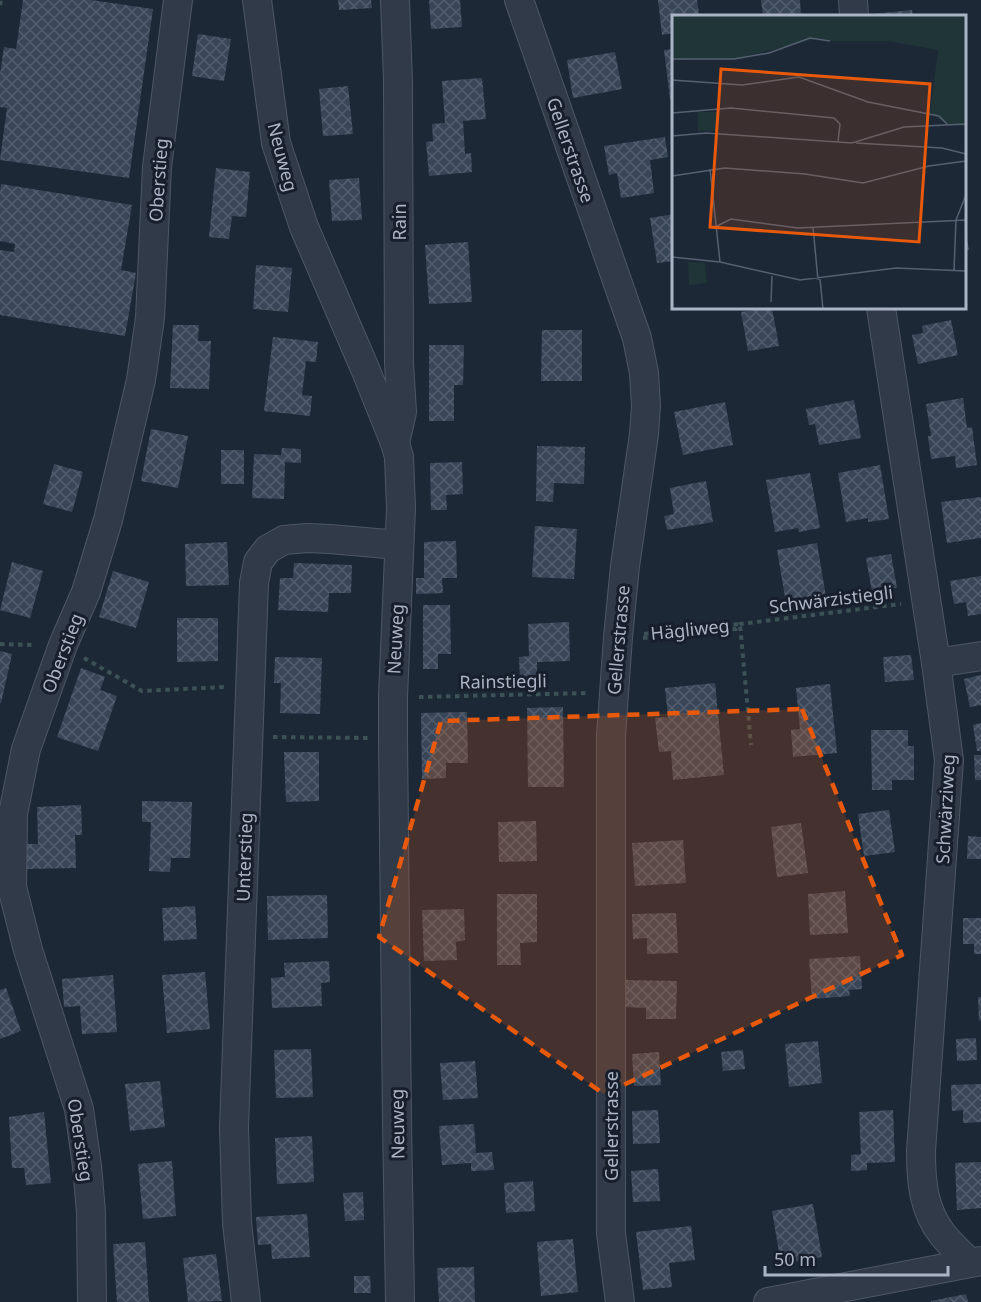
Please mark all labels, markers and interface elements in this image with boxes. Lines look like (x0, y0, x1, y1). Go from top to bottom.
inset map (672, 15, 966, 309)
street label: Gellerstrasse (542, 94, 600, 206)
street label: Neuweg (262, 120, 304, 194)
street label: Oberstieg (143, 137, 173, 223)
street label: Rain (387, 203, 411, 241)
street label: Schwärzistiegli (768, 579, 894, 619)
street label: Gellerstrasse (601, 584, 635, 696)
street label: Neuweg (381, 603, 409, 675)
street label: Oberstieg (36, 610, 88, 696)
street label: Hägliweg (649, 613, 731, 645)
street label: Rainstiegli (459, 668, 547, 694)
street label: Schwärziweg (930, 754, 960, 864)
street label: Unterstieg (230, 812, 258, 902)
street label: Gellerstrasse (599, 1071, 623, 1181)
street label: Neuweg (384, 1089, 410, 1159)
street label: Oberstieg (63, 1097, 99, 1183)
scale bar (765, 1239, 948, 1277)
text: 50 m (774, 1247, 816, 1271)

